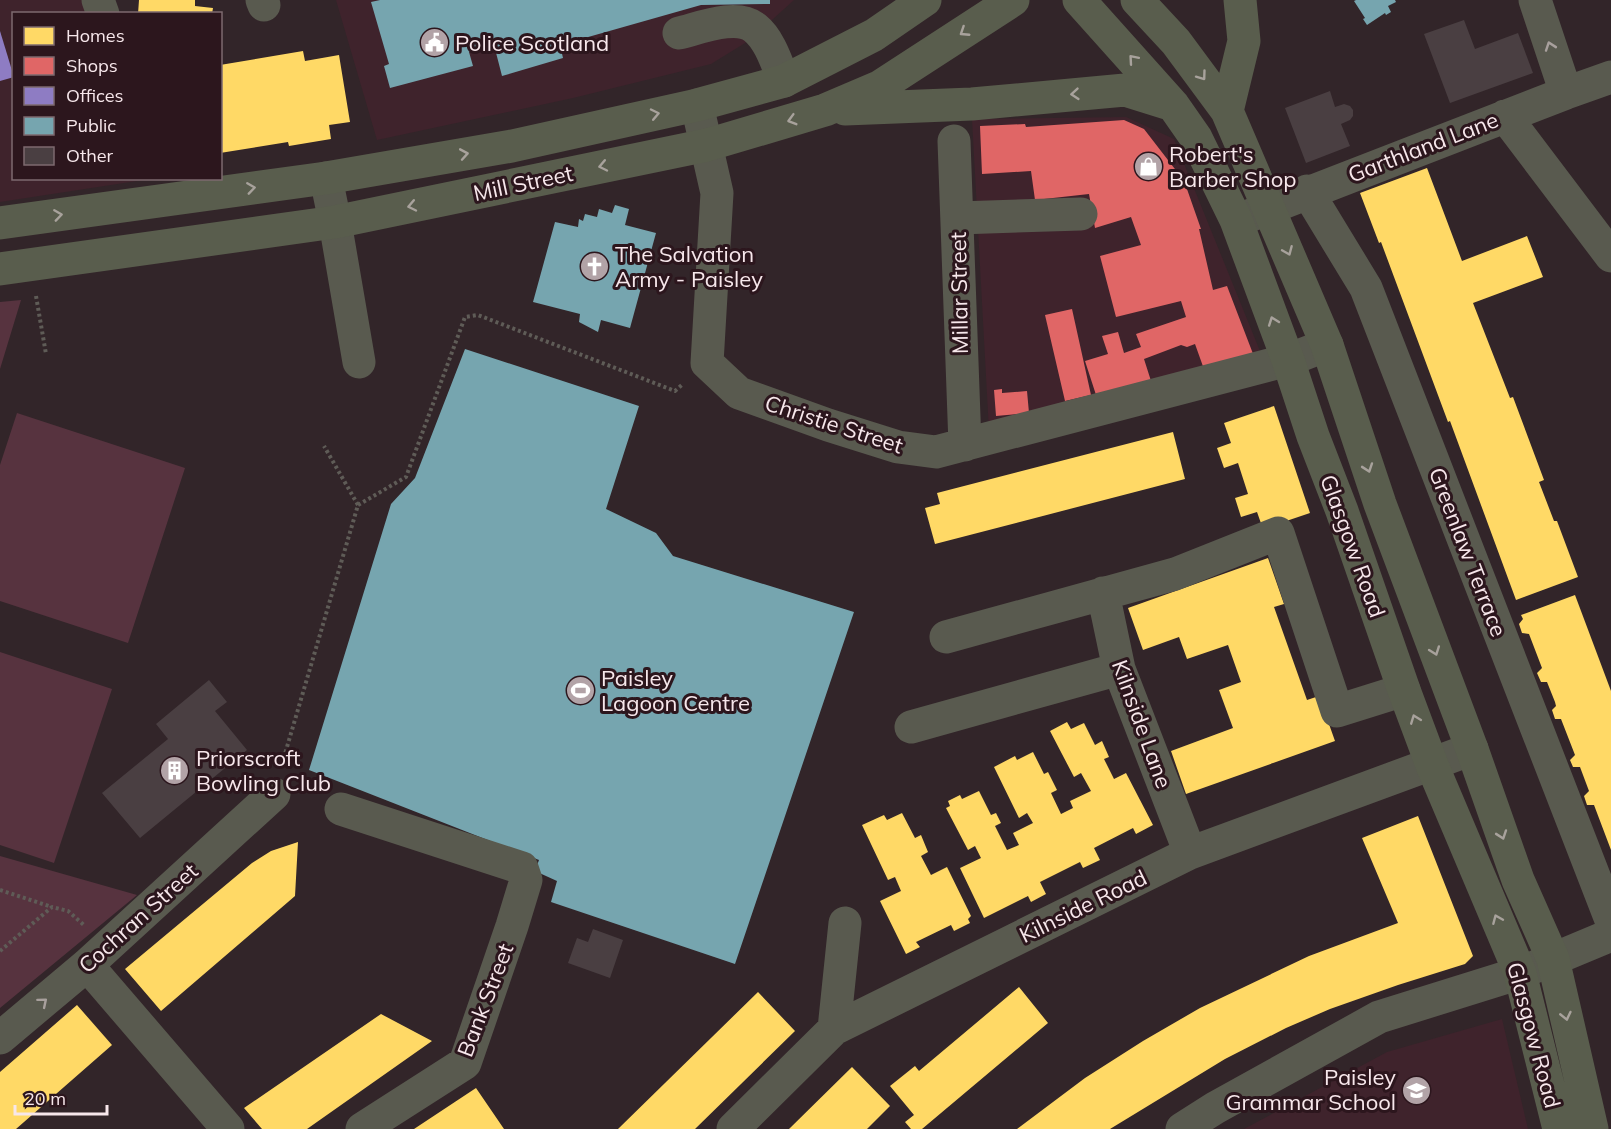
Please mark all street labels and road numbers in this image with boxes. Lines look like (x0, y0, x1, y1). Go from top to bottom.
street label: Garthland Lane (1344, 105, 1502, 189)
street label: Mill Street (471, 159, 576, 207)
street label: Millar Street (944, 231, 974, 354)
street label: Christie Street (761, 389, 907, 460)
street label: Greenlaw Terrace (1423, 463, 1513, 641)
street label: Glasgow Road (1314, 471, 1392, 621)
street label: Kilnside Lane (1106, 656, 1178, 792)
street label: Cochran Street (72, 857, 204, 979)
street label: Kilnside Road (1015, 863, 1151, 949)
street label: Bank Street (451, 939, 519, 1061)
street label: Glasgow Road (1501, 959, 1567, 1111)

